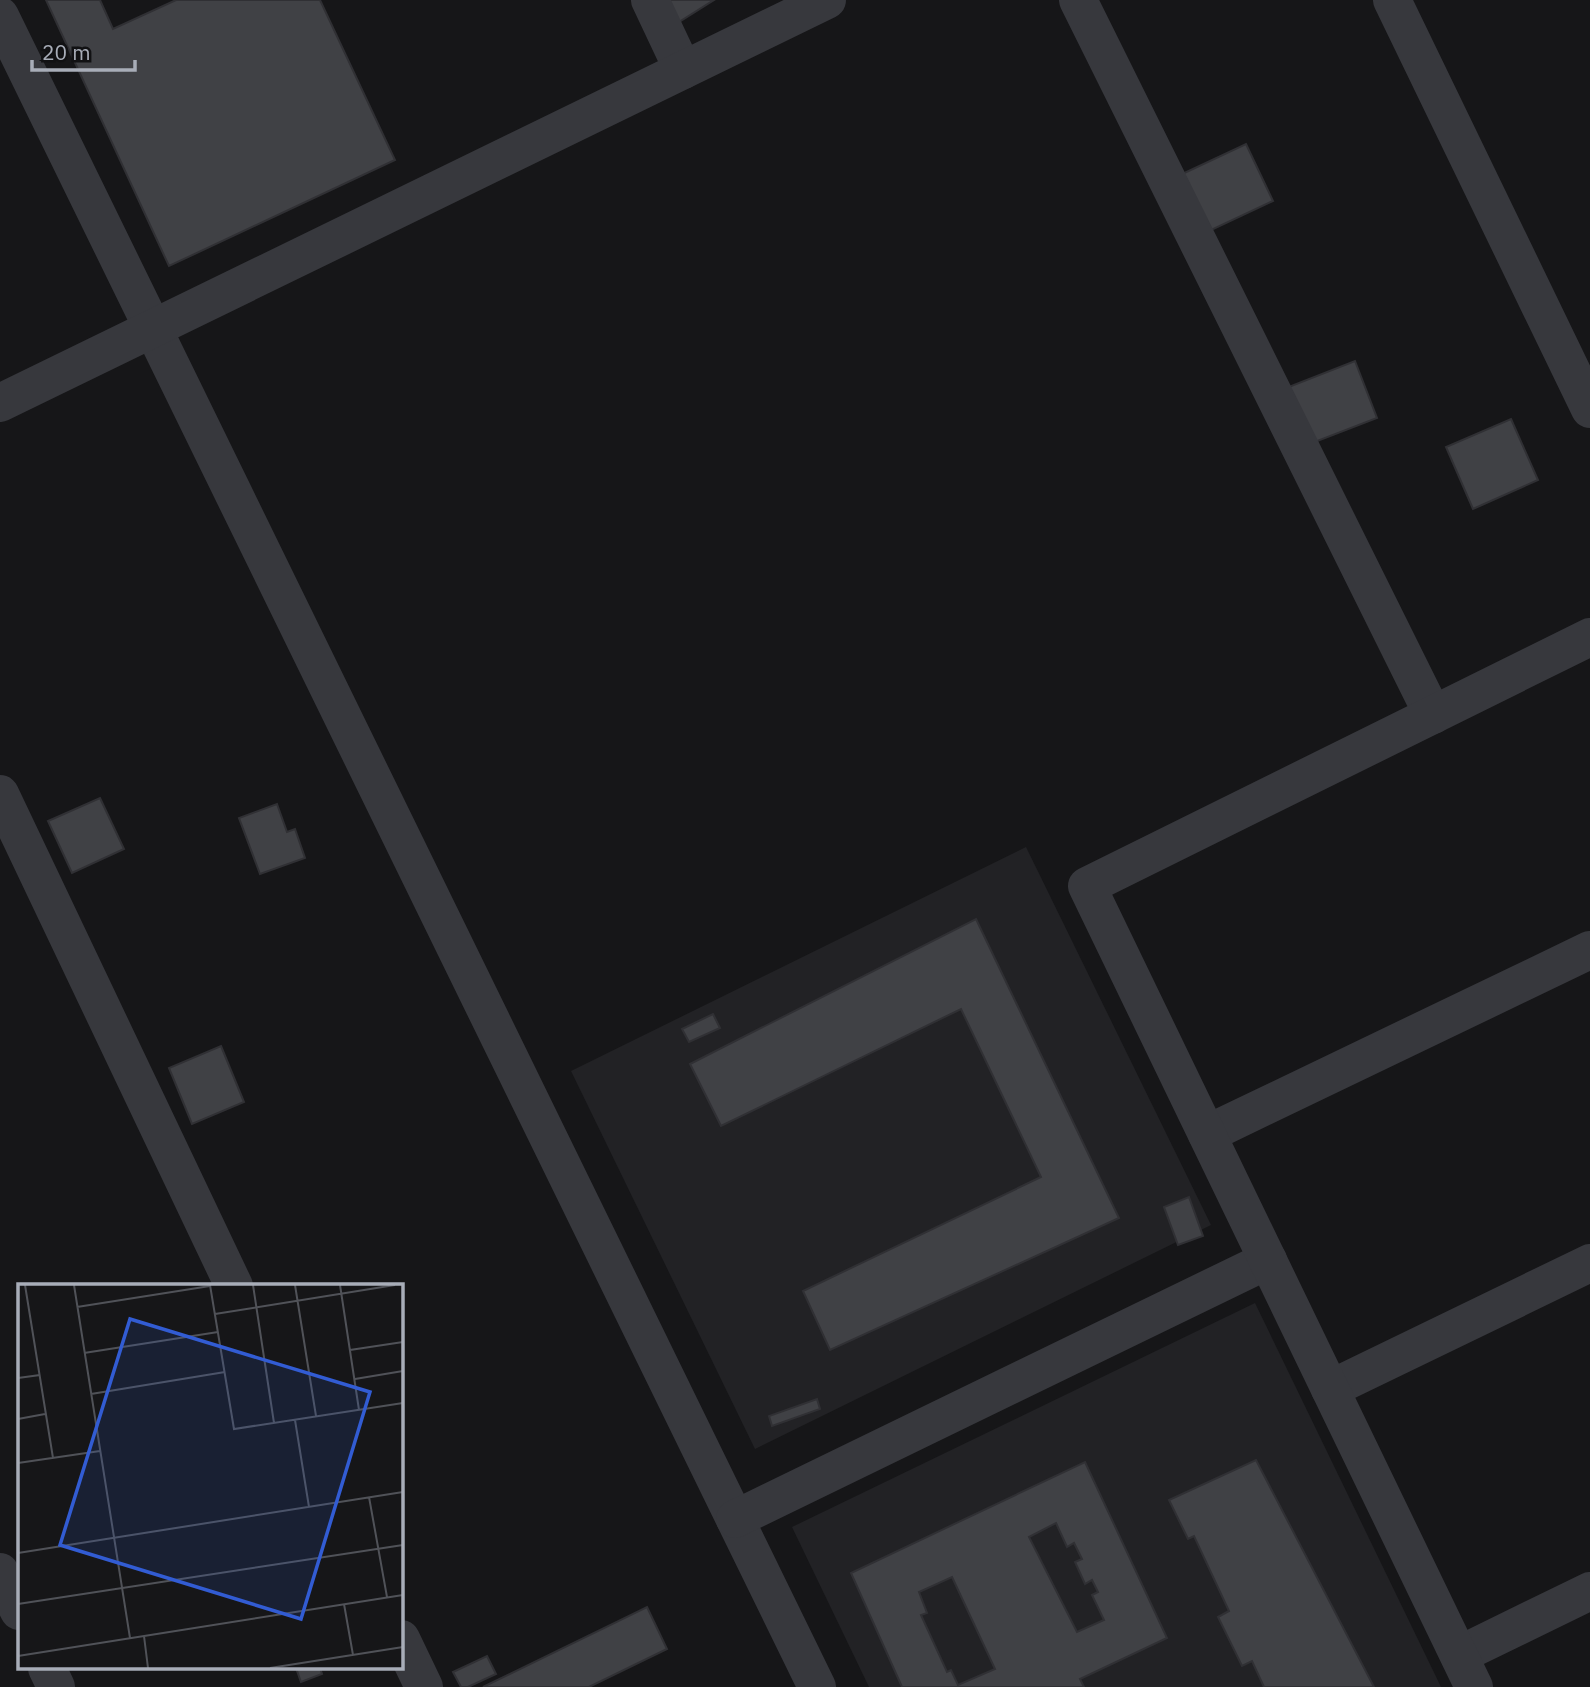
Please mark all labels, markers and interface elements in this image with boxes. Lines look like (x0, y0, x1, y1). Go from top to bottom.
scale bar (32, 28, 135, 72)
text: 20 m (42, 38, 91, 66)
inset map (18, 1284, 402, 1670)

